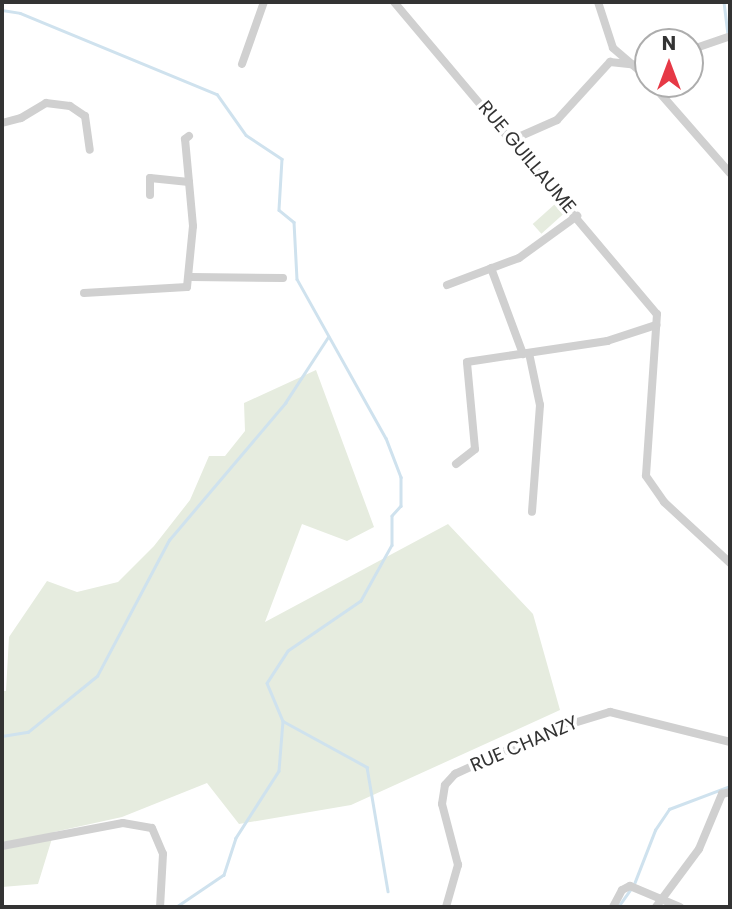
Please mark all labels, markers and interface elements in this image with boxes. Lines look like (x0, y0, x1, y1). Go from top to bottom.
north arrow (634, 28, 704, 98)
text: N (662, 30, 676, 57)
street label: RUE GUILLAUME (473, 96, 581, 218)
street label: RUE CHANZY (467, 711, 581, 777)

